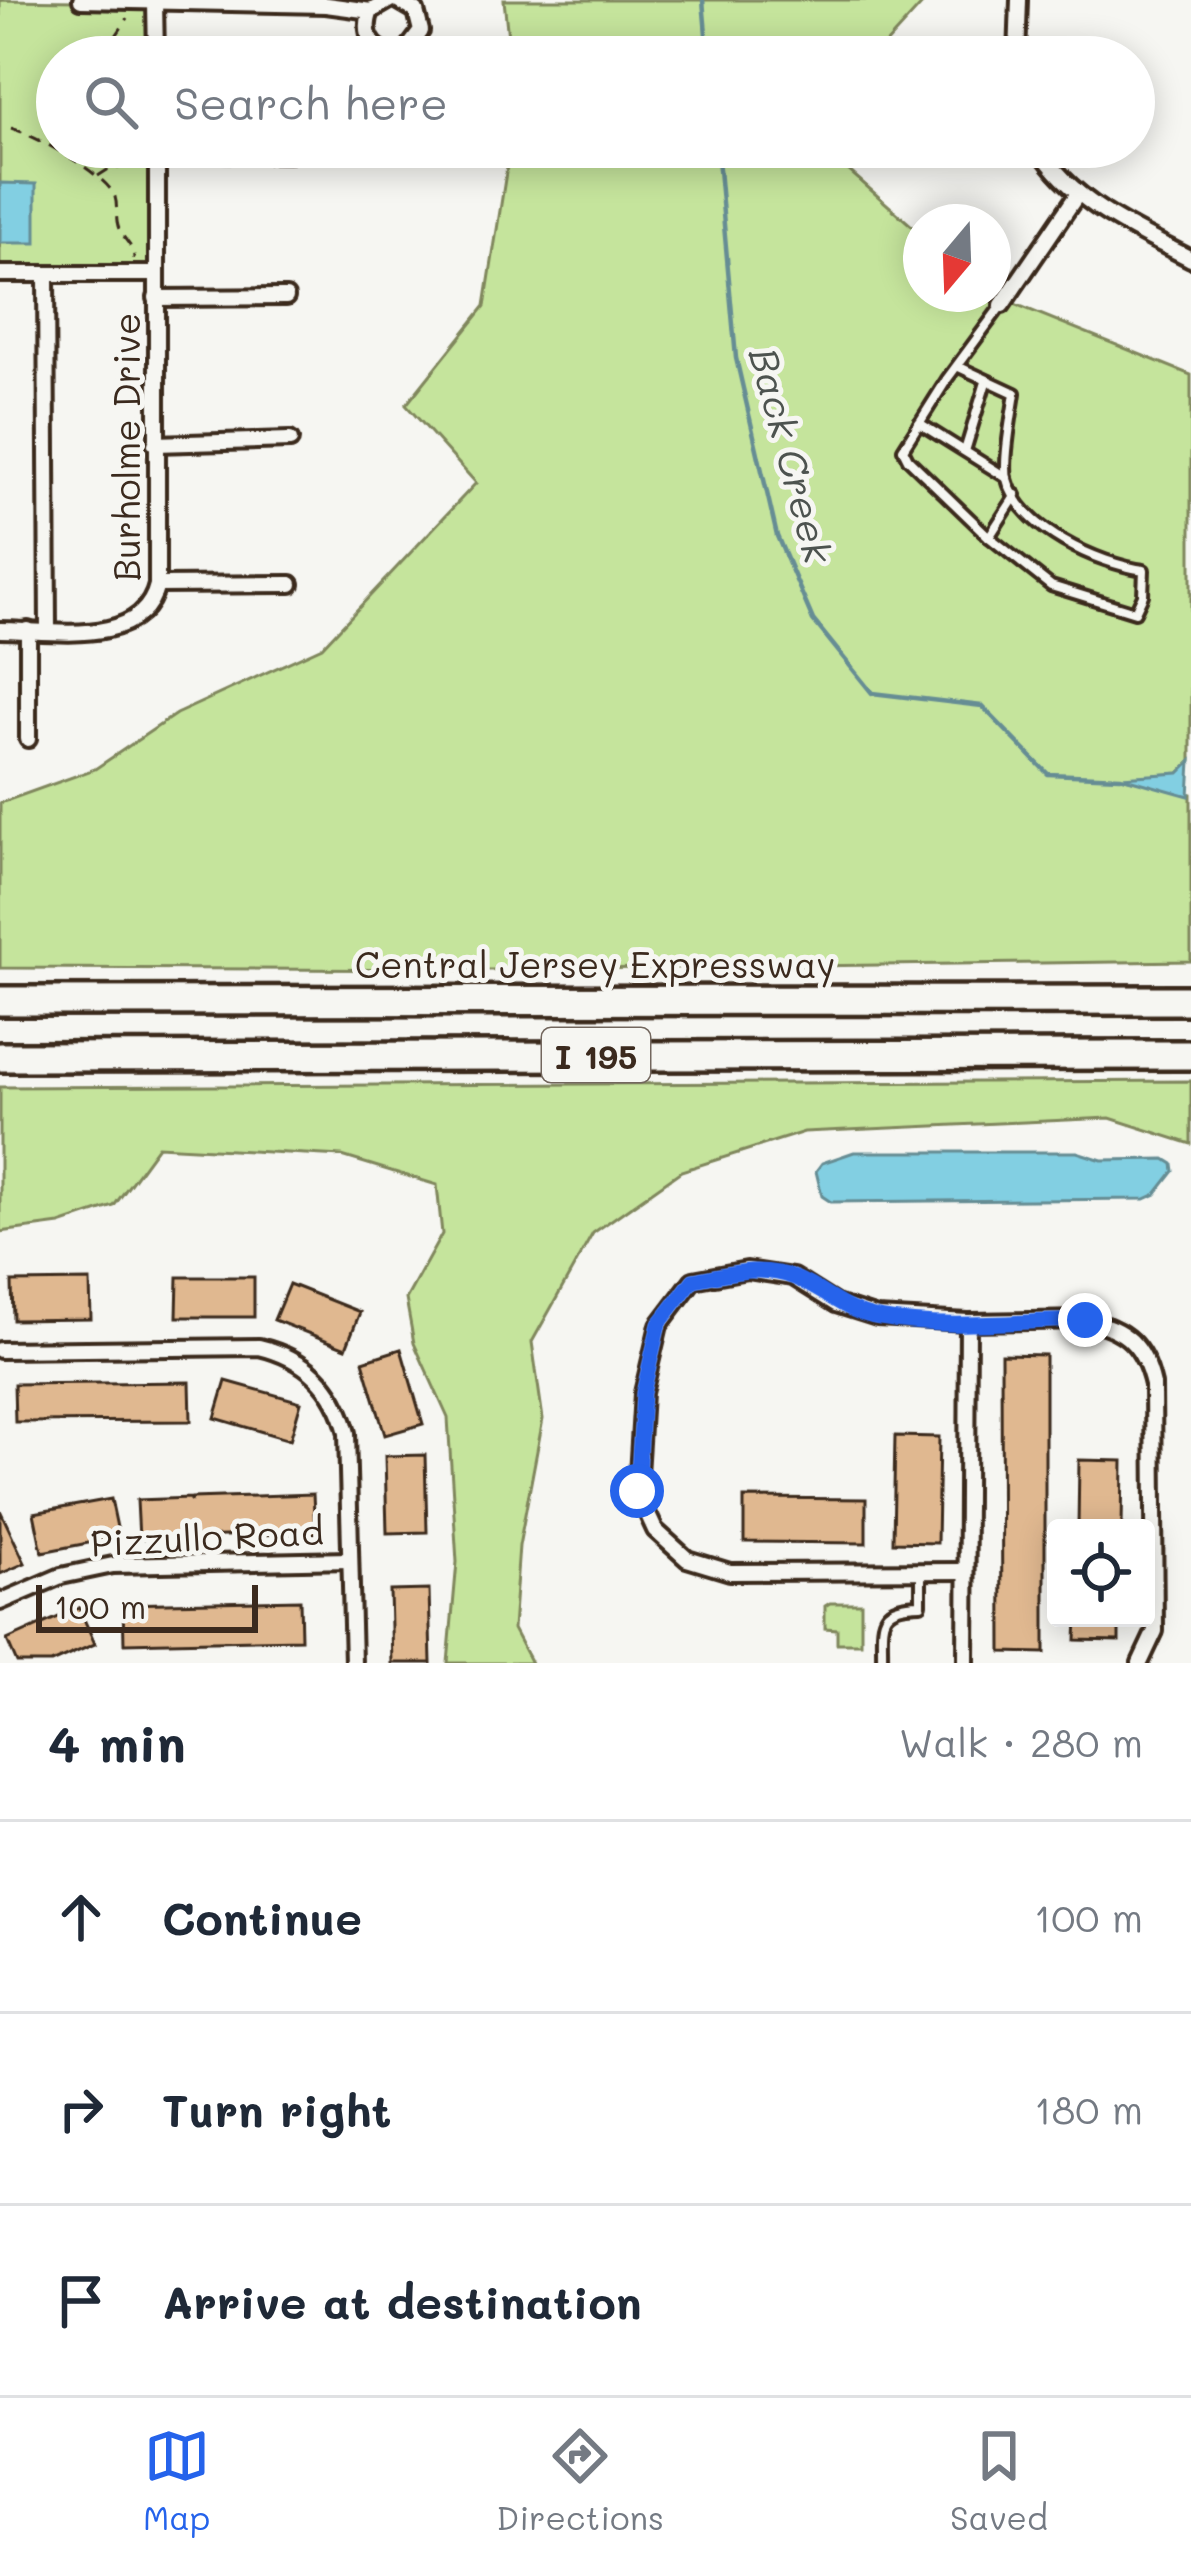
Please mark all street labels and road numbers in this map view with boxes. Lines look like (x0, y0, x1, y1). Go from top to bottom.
street label: Burholme Drive (102, 313, 149, 581)
street label: Central Jersey Expressway (355, 940, 835, 988)
road number: I 195 (542, 1028, 650, 1082)
street label: Pizzullo Road (89, 1506, 325, 1566)

